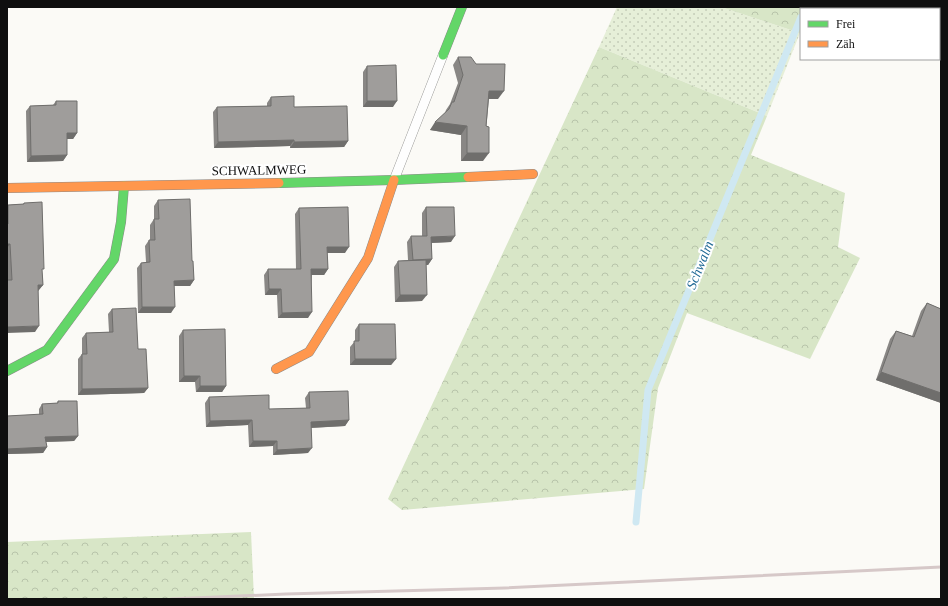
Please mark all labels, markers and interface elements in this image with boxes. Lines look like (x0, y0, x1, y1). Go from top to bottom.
legend (800, 8, 940, 60)
text: Frei (836, 17, 856, 31)
text: Zäh (836, 37, 855, 51)
street label: SCHWALMWEG (212, 162, 306, 178)
water label: Schwalm (684, 239, 716, 291)

